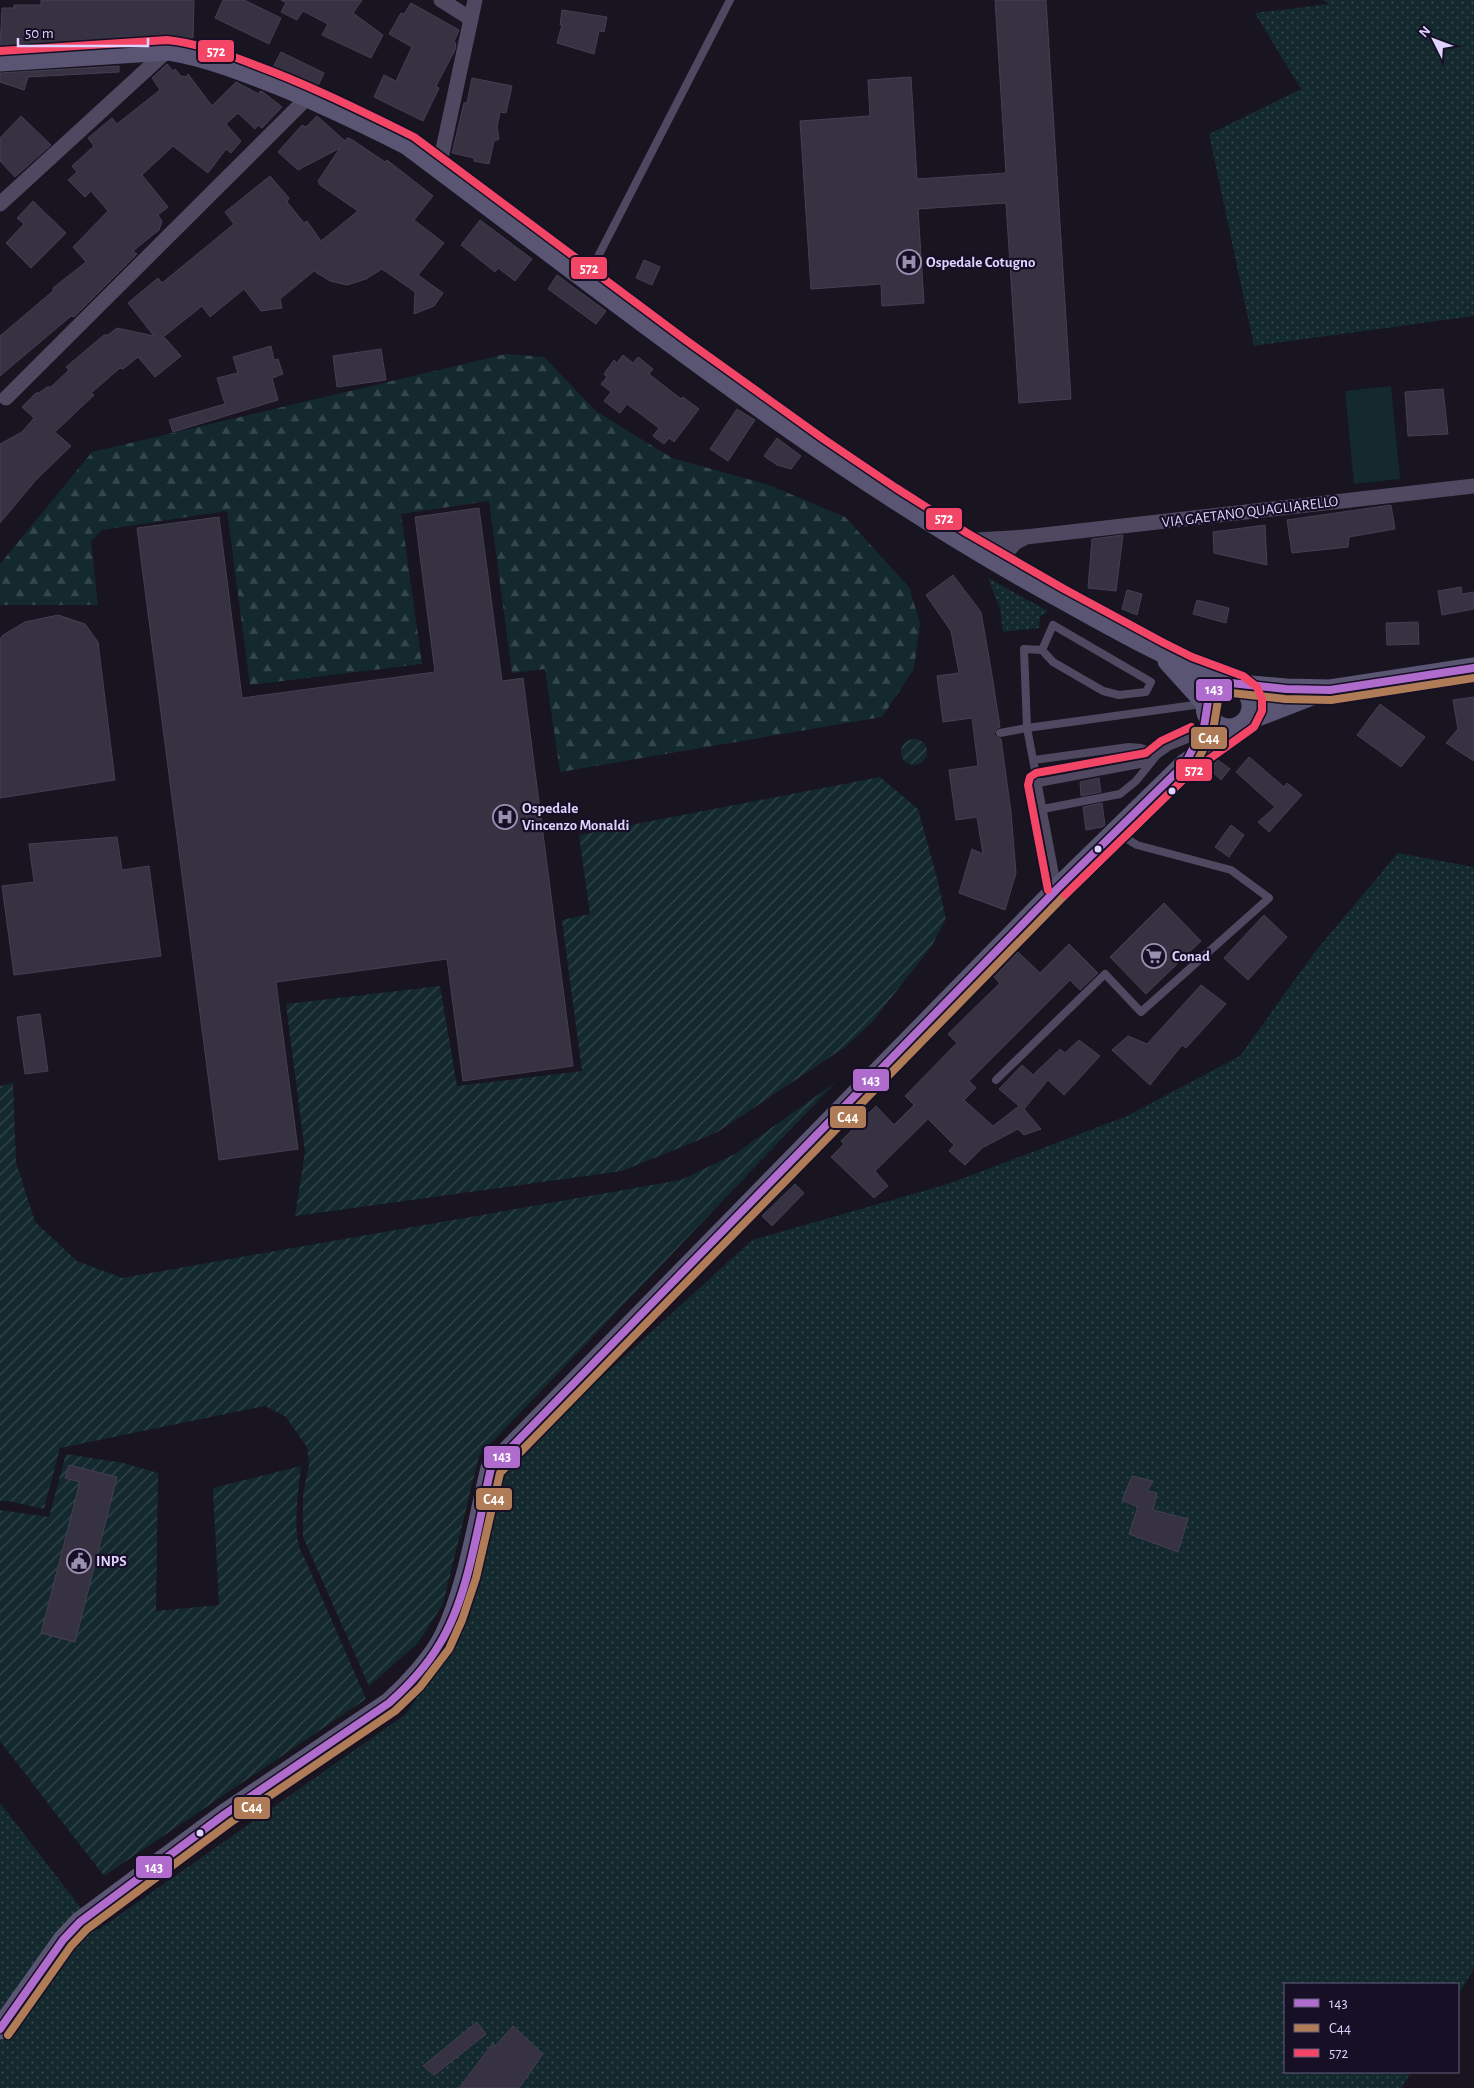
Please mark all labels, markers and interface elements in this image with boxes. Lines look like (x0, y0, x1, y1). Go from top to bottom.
scale bar (18, 15, 148, 47)
north arrow (1409, 15, 1459, 65)
text: N (1417, 24, 1434, 40)
text: 50 m (25, 26, 54, 41)
line badge: 572 (197, 39, 235, 63)
text: 572 (207, 45, 226, 59)
hospital icon: Ospedale Cotugno (896, 249, 922, 275)
place label: Ospedale Cotugno (926, 255, 1035, 270)
line badge: 572 (570, 256, 608, 280)
text: 572 (580, 262, 599, 276)
street label: VIA GAETANO QUAGLIARELLO (1161, 494, 1339, 530)
line badge: 572 (925, 507, 963, 531)
text: 572 (935, 512, 954, 526)
line badge: 143 (1195, 678, 1233, 702)
text: 143 (1205, 683, 1223, 697)
line badge: C44 (1190, 726, 1228, 750)
text: C44 (1198, 732, 1220, 746)
line badge: 572 (1175, 758, 1213, 782)
text: 572 (1185, 764, 1204, 778)
unlabelled marker (1167, 786, 1177, 796)
place label: Ospedale Vincenzo Monaldi (522, 801, 629, 833)
hospital icon: Ospedale Vincenzo Monaldi (492, 804, 518, 830)
unlabelled marker (1093, 844, 1103, 854)
supermarket icon: Conad (1141, 943, 1167, 969)
place label: Conad (1172, 949, 1210, 964)
line badge: 143 (852, 1068, 890, 1092)
text: 143 (862, 1074, 880, 1088)
line badge: C44 (829, 1105, 867, 1129)
text: C44 (837, 1111, 859, 1125)
line badge: 143 (483, 1445, 521, 1469)
text: 143 (493, 1450, 511, 1464)
line badge: C44 (475, 1487, 513, 1511)
text: C44 (483, 1493, 505, 1507)
public building icon: INPS (66, 1548, 92, 1574)
place label: INPS (96, 1554, 127, 1569)
line badge: C44 (233, 1796, 271, 1820)
text: C44 (241, 1801, 263, 1815)
unlabelled marker (195, 1828, 205, 1838)
line badge: 143 (135, 1855, 173, 1879)
text: 143 (145, 1861, 163, 1875)
legend (1284, 1983, 1459, 2073)
text: 143 (1329, 1996, 1348, 2011)
text: C44 (1329, 2021, 1351, 2036)
text: 572 (1329, 2046, 1349, 2061)

